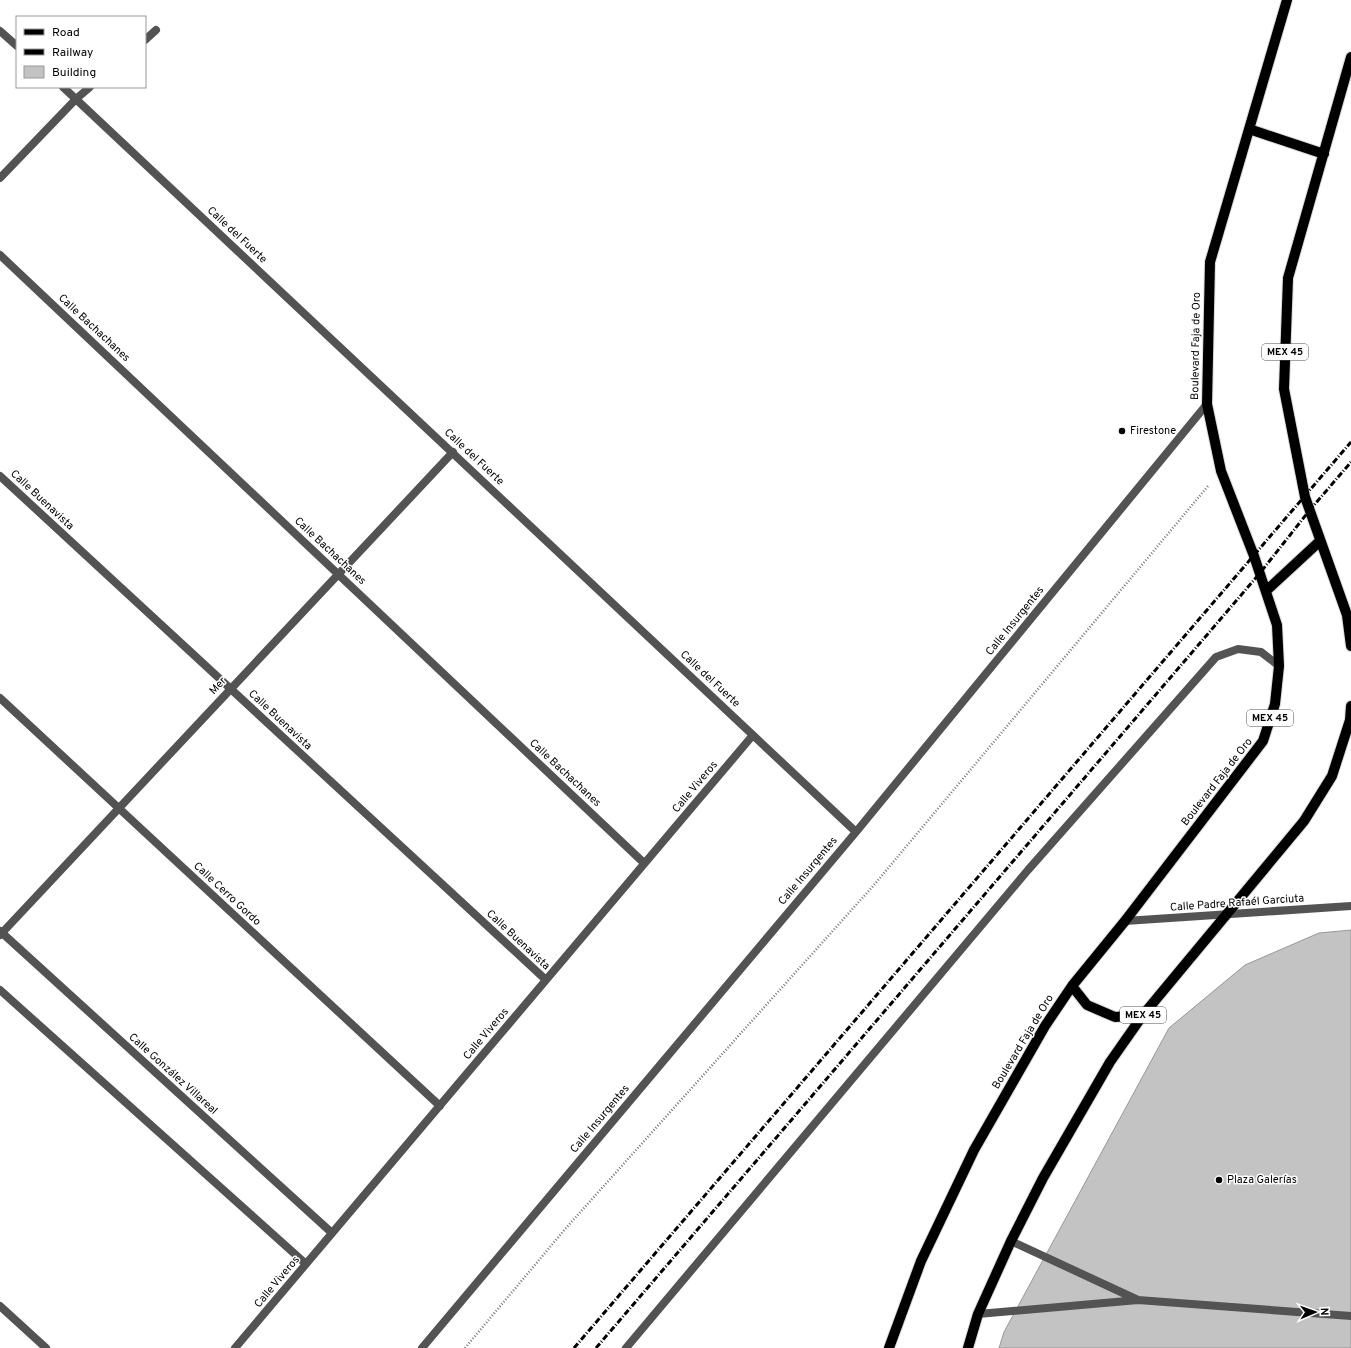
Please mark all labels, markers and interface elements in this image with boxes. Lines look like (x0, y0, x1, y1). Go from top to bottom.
legend (16, 16, 146, 88)
text: Road (52, 25, 80, 41)
text: Railway (52, 45, 93, 61)
text: Building (52, 65, 96, 81)
street label: Calle del Fuerte (204, 204, 270, 266)
street label: Calle Bachachanes (55, 291, 133, 365)
street label: Boulevard Faja de Oro (1188, 292, 1204, 400)
road number: MEX 45 (1262, 344, 1308, 360)
place label: Firestone (1130, 424, 1176, 438)
street label: Calle del Fuerte (441, 426, 507, 488)
marker: Firestone (1117, 426, 1127, 436)
street label: Calle Buenavista (7, 467, 77, 533)
street label: Calle Bachachanes (291, 514, 369, 588)
street label: Calle Insurgentes (983, 584, 1047, 658)
street label: Calle del Fuerte (677, 648, 743, 710)
street label: Mer (206, 674, 230, 698)
street label: Calle Buenavista (245, 687, 315, 753)
road number: MEX 45 (1247, 710, 1293, 726)
street label: Boulevard Faja de Oro (1178, 735, 1256, 829)
street label: Calle Bachachanes (526, 736, 604, 810)
street label: Calle Viveros (669, 758, 721, 816)
street label: Calle Insurgentes (775, 834, 841, 908)
street label: Calle Cerro Gordo (190, 859, 264, 929)
street label: Calle Padre Rafaél Garciuta (1170, 891, 1305, 915)
street label: Calle Buenavista (483, 907, 553, 973)
street label: Boulevard Faja de Oro (989, 992, 1057, 1092)
street label: Calle Viveros (460, 1005, 512, 1063)
road number: MEX 45 (1120, 1007, 1166, 1023)
street label: Calle González Villareal (126, 1030, 220, 1118)
street label: Calle Insurgentes (567, 1082, 633, 1156)
place label: Plaza Galerías (1227, 1173, 1297, 1187)
marker: Plaza Galerías (1214, 1175, 1224, 1185)
street label: Calle Viveros (251, 1253, 303, 1311)
north arrow (1295, 1292, 1335, 1332)
text: N (1317, 1307, 1331, 1316)

